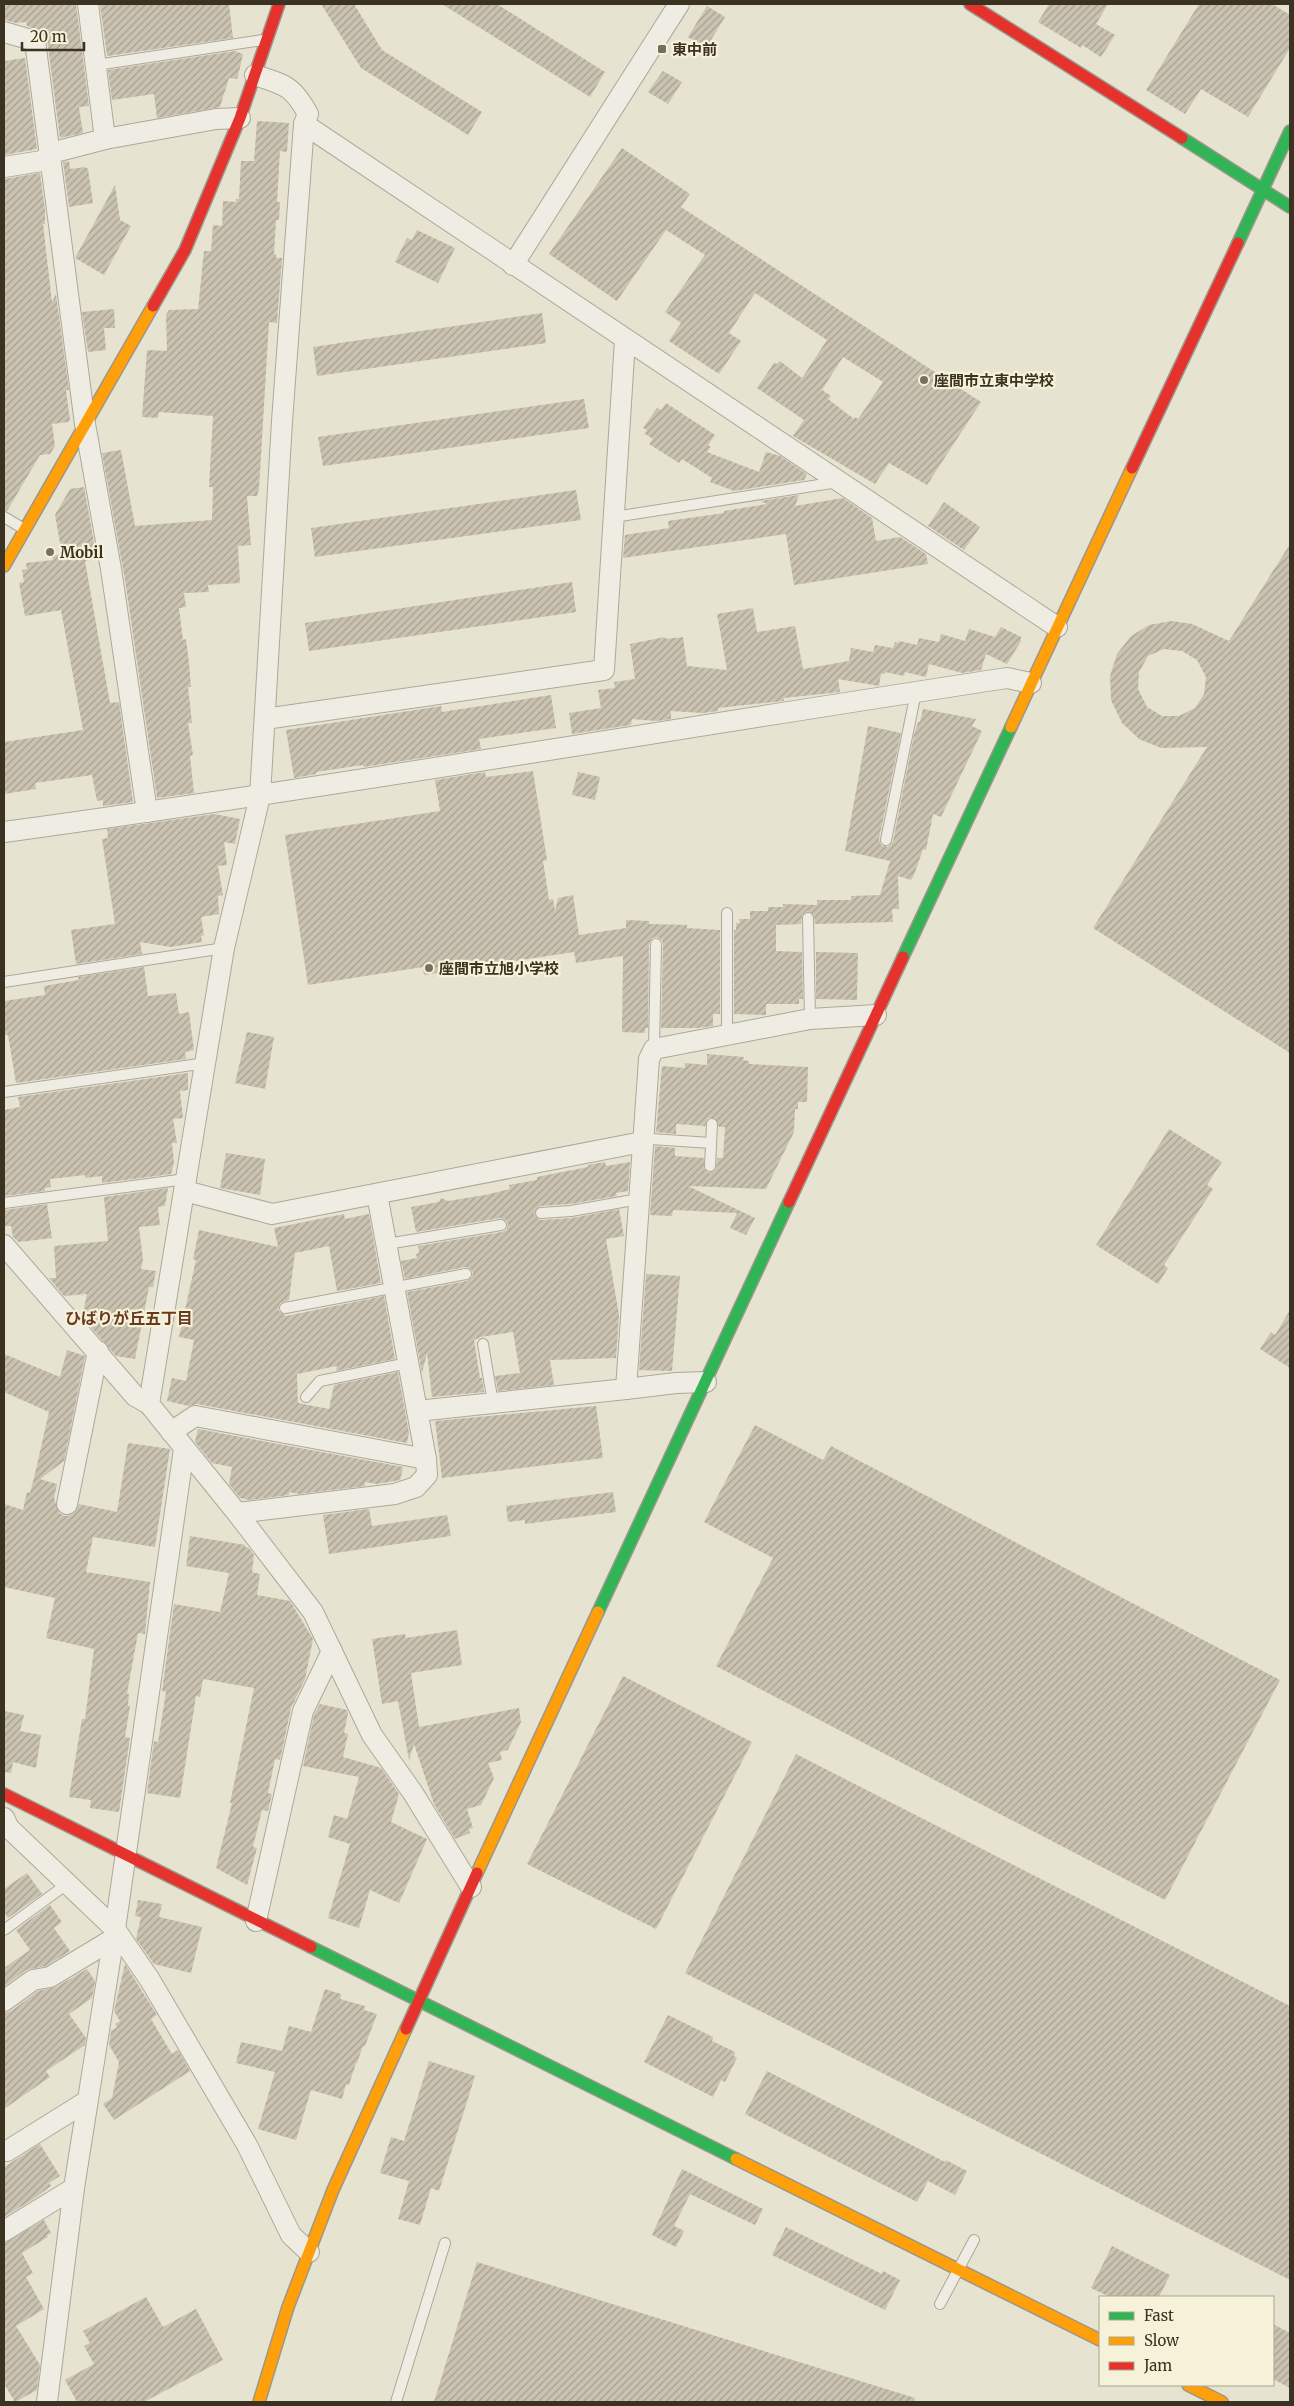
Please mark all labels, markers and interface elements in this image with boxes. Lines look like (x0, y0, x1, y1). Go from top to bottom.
scale bar (22, 20, 85, 52)
text: 20 m (30, 27, 67, 46)
place label: 東中前 (672, 40, 717, 59)
marker: 東中前 (656, 43, 668, 55)
place label: 座間市立東中学校 (934, 371, 1054, 390)
marker: 座間市立東中学校 (918, 374, 930, 386)
place label: Mobil (60, 543, 103, 562)
marker: Mobil (44, 546, 56, 558)
place label: 座間市立旭小学校 (439, 959, 559, 978)
marker: 座間市立旭小学校 (423, 962, 435, 974)
district label: ひばりが丘五丁目 (65, 1308, 193, 1328)
legend (1099, 2296, 1274, 2386)
text: Fast (1144, 2306, 1174, 2325)
text: Slow (1144, 2331, 1179, 2350)
text: Jam (1143, 2356, 1172, 2375)

